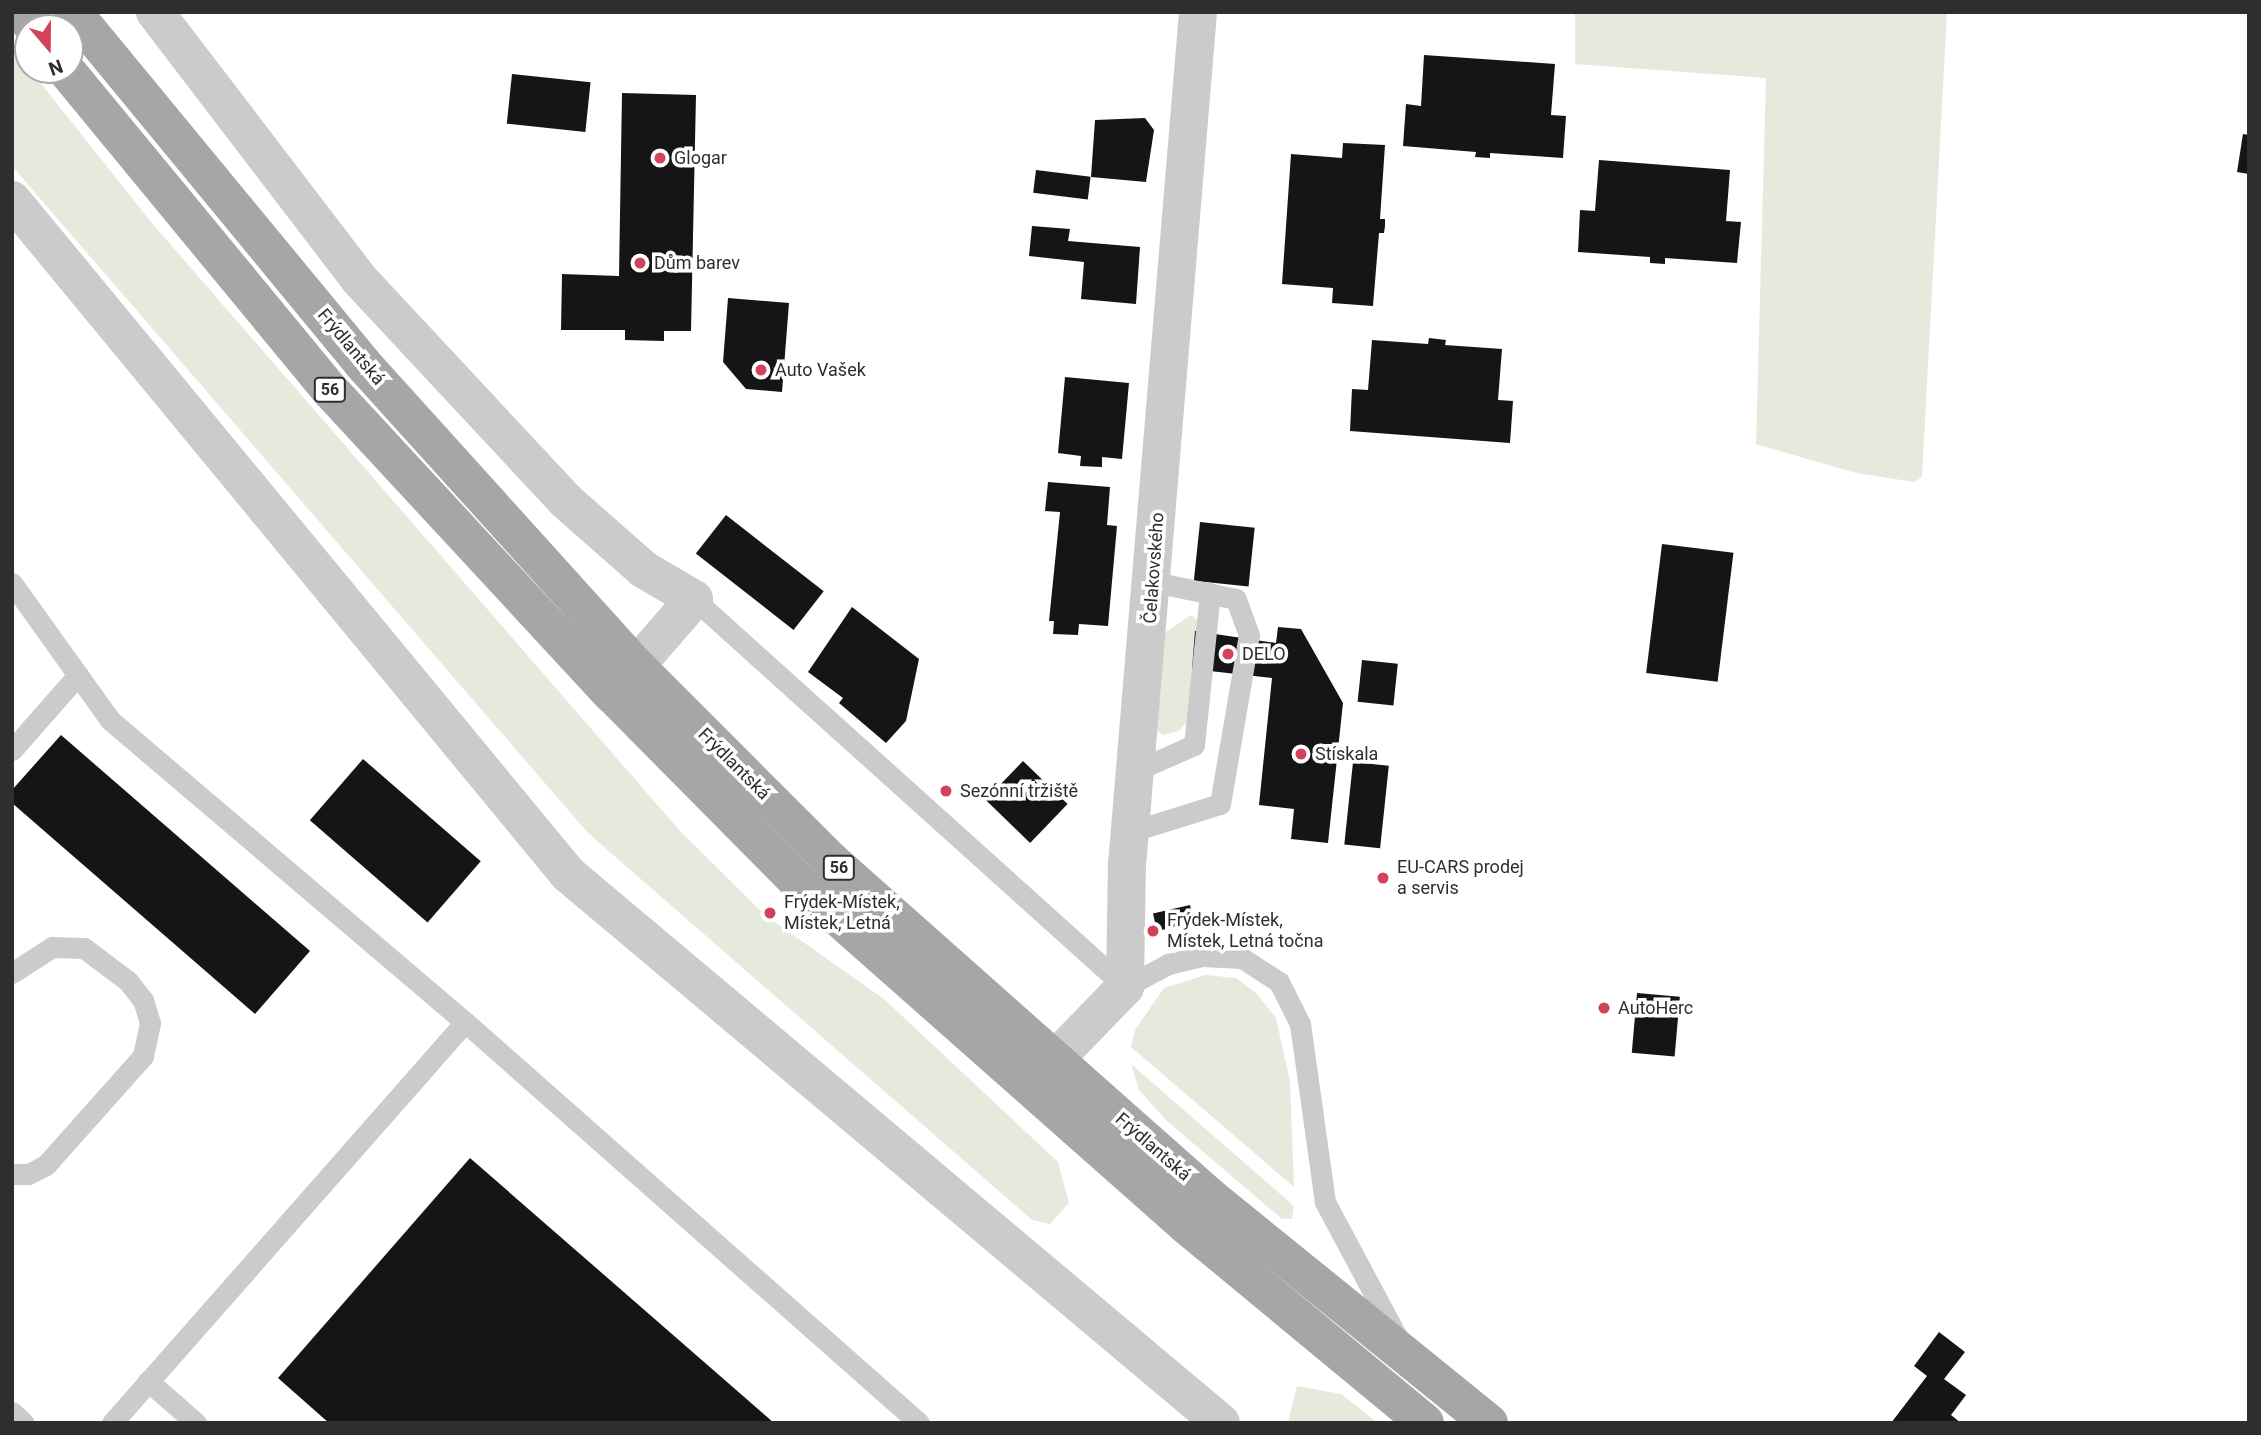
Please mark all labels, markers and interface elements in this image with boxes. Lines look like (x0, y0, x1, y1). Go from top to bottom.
north arrow (14, 14, 84, 84)
text: N (45, 54, 66, 80)
place label: Glogar (674, 147, 727, 169)
marker: Glogar (652, 150, 668, 166)
place label: Dům barev (654, 252, 740, 274)
marker: Dům barev (632, 255, 648, 271)
street label: Frýdlantská (313, 305, 389, 389)
place label: Auto Vašek (775, 359, 866, 381)
marker: Auto Vašek (753, 362, 769, 378)
road number: 56 (312, 378, 348, 402)
street label: Čelakovského (1139, 512, 1169, 624)
place label: DELO (1242, 643, 1286, 665)
marker: DELO (1220, 646, 1236, 662)
street label: Frýdlantská (694, 724, 774, 804)
place label: Stískala (1315, 743, 1378, 765)
marker: Stískala (1293, 746, 1309, 762)
place label: Sezónní tržiště (960, 780, 1078, 802)
marker: Sezónní tržiště (938, 783, 954, 799)
road number: 56 (822, 856, 856, 880)
place label: EU-CARS prodej a servis (1397, 857, 1524, 900)
marker: EU-CARS prodej a servis (1375, 870, 1391, 886)
place label: Frýdek-Místek, Místek, Letná (784, 892, 900, 934)
marker: Frýdek-Místek, Místek, Letná (762, 905, 778, 921)
place label: Frýdek-Místek, Místek, Letná točna (1167, 910, 1323, 953)
marker: Frýdek-Místek, Místek, Letná točna (1145, 923, 1161, 939)
place label: AutoHerc (1618, 997, 1693, 1019)
marker: AutoHerc (1596, 1000, 1612, 1016)
street label: Frýdlantská (1111, 1108, 1195, 1186)

